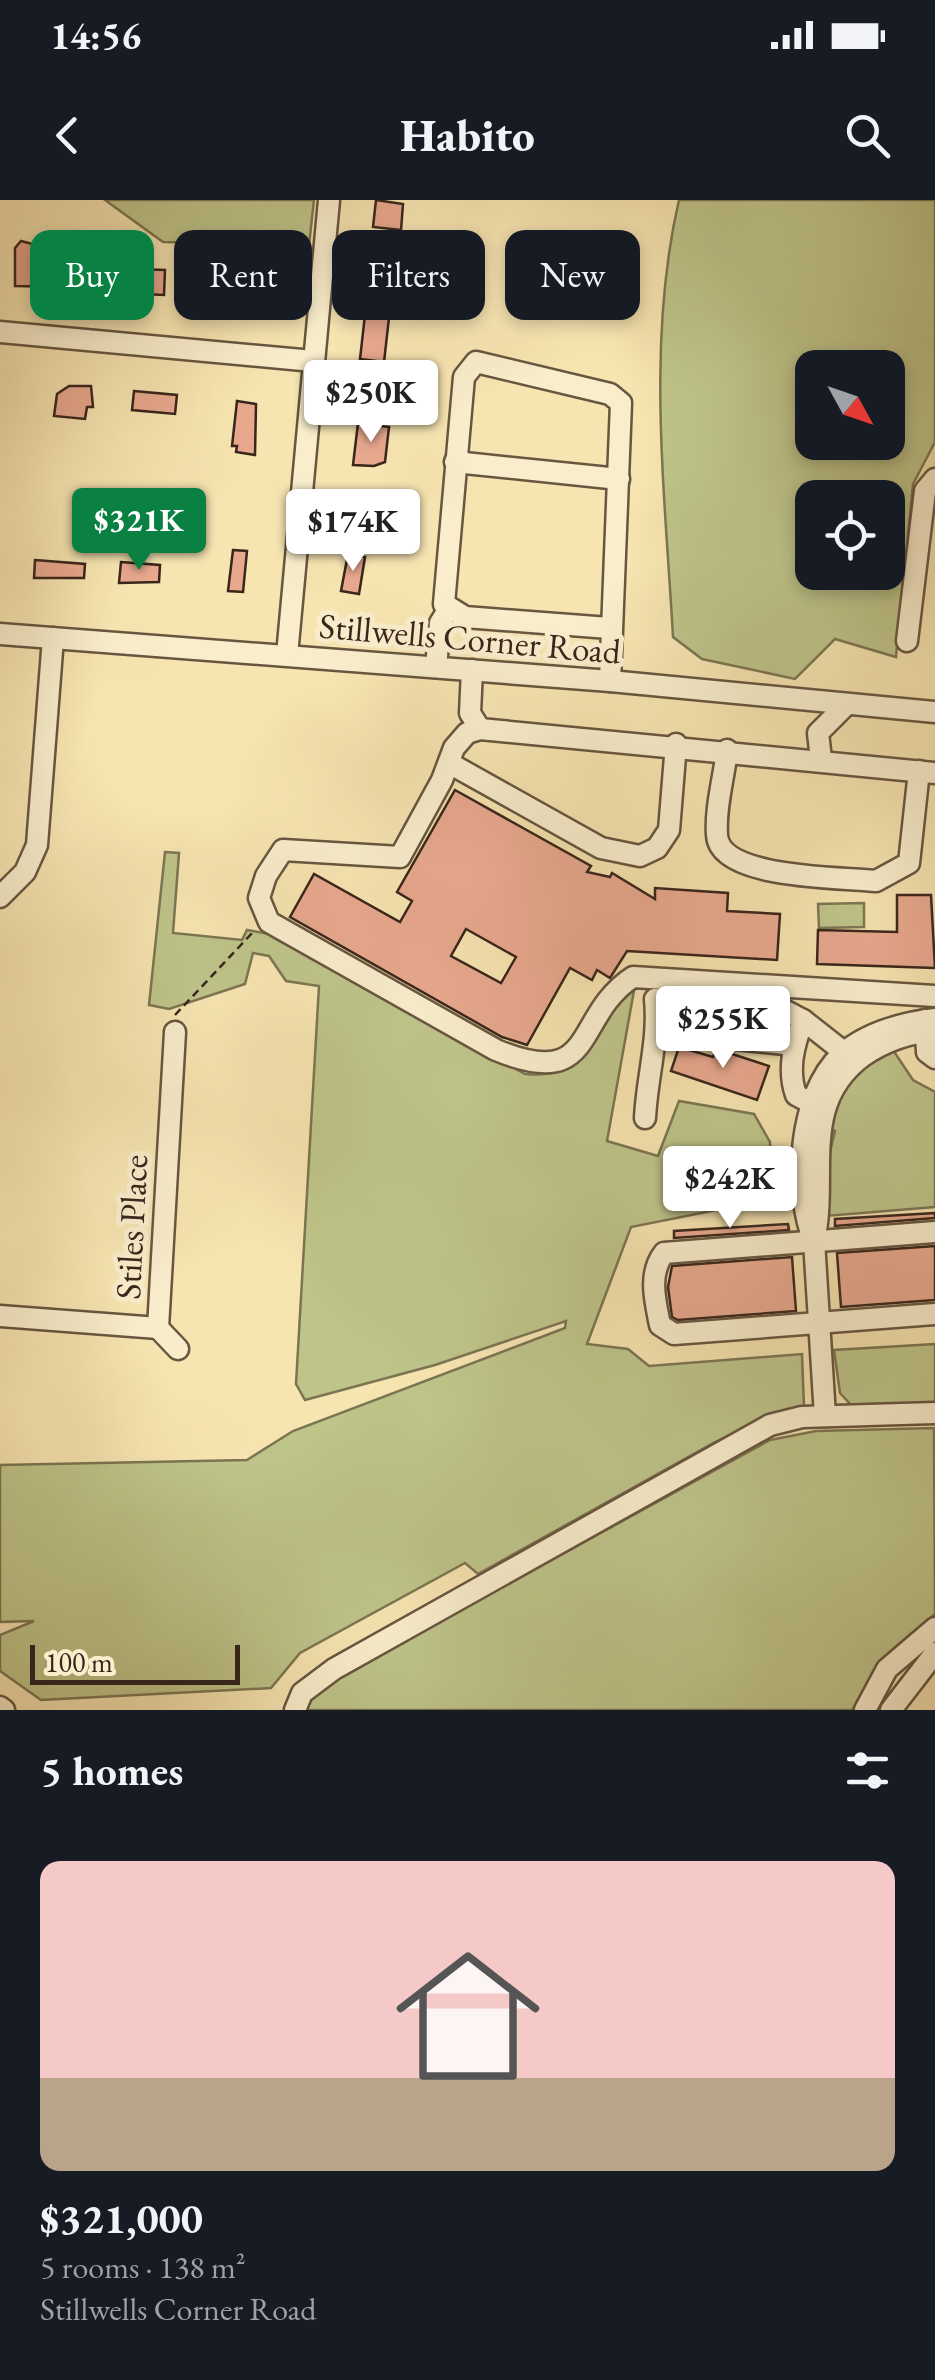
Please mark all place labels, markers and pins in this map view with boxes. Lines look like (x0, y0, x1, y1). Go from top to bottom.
pin: $250K (301, 360, 441, 445)
pin: $321K (69, 488, 209, 573)
pin: $174K (283, 489, 423, 574)
pin: $255K (653, 986, 793, 1071)
pin: $242K (660, 1146, 800, 1231)

